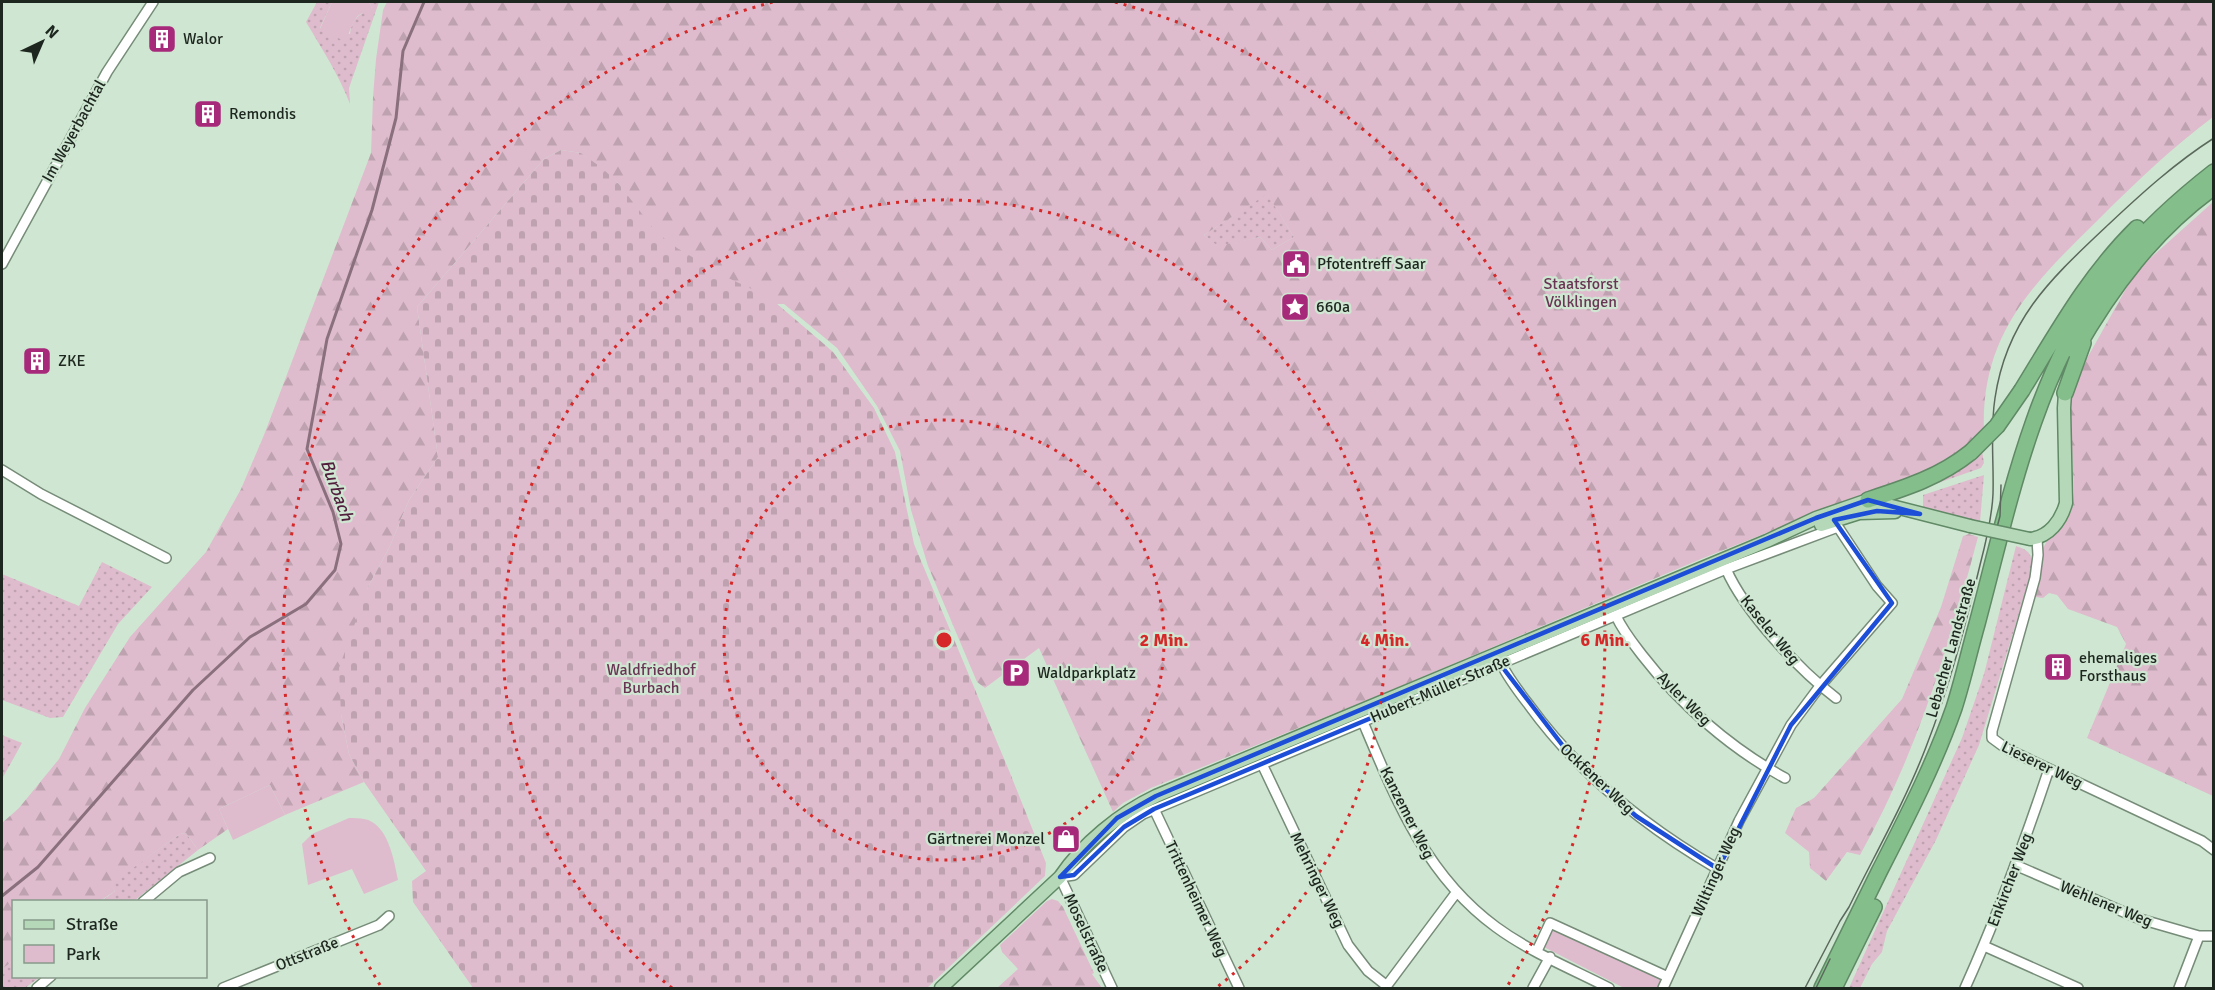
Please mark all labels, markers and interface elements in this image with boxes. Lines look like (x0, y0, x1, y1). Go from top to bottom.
north arrow (12, 12, 72, 72)
text: N (41, 21, 63, 43)
building icon: Walor (146, 23, 178, 55)
place label: Walor (183, 29, 223, 49)
street label: Im Weyerbachtal (38, 76, 111, 186)
building icon: Remondis (192, 98, 224, 130)
place label: Remondis (229, 104, 296, 124)
public building icon: Pfotentreff Saar (1280, 248, 1312, 280)
place label: Pfotentreff Saar (1317, 254, 1426, 274)
park label: Staatsforst Völklingen (1543, 274, 1619, 312)
place icon: 660a (1279, 291, 1311, 323)
place label: 660a (1316, 297, 1350, 317)
building icon: ZKE (21, 345, 53, 377)
place label: ZKE (58, 351, 86, 371)
water label: Burbach (316, 456, 359, 525)
street label: Lebacher Landstraße (1922, 576, 1980, 720)
street label: Kaseler Weg (1736, 591, 1804, 669)
text: 2 Min. (1139, 629, 1189, 651)
text: 4 Min. (1360, 629, 1410, 651)
text: 6 Min. (1580, 629, 1630, 651)
centre of rings (934, 630, 954, 650)
place label: ehemaliges Forsthaus (2079, 648, 2157, 686)
street label: Hubert-Müller-Straße (1367, 650, 1513, 728)
building icon: ehemaliges Forsthaus (2042, 651, 2074, 683)
parking icon: Waldparkplatz (1000, 657, 1032, 689)
park label: Waldfriedhof Burbach (606, 660, 696, 698)
place label: Waldparkplatz (1037, 663, 1136, 683)
street label: Ayler Weg (1653, 668, 1715, 730)
street label: Lieserer Weg (1998, 737, 2086, 793)
street label: Ockfener Weg (1555, 739, 1639, 819)
street label: Kanzemer Weg (1375, 764, 1439, 862)
shop icon: Gärtnerei Monzel (1050, 823, 1082, 855)
street label: Wiltinger Weg (1687, 824, 1745, 920)
place label: Gärtnerei Monzel (927, 829, 1045, 849)
street label: Mehringer Weg (1285, 829, 1349, 931)
street label: Enkircher Weg (1983, 830, 2037, 930)
street label: Trittenheimer Weg (1160, 838, 1232, 960)
street label: Wehlener Weg (2057, 876, 2155, 932)
street label: Moselstraße (1059, 890, 1113, 976)
legend (12, 900, 207, 978)
text: Straße (66, 913, 118, 935)
street label: Ottstraße (273, 932, 341, 976)
text: Park (66, 943, 101, 965)

